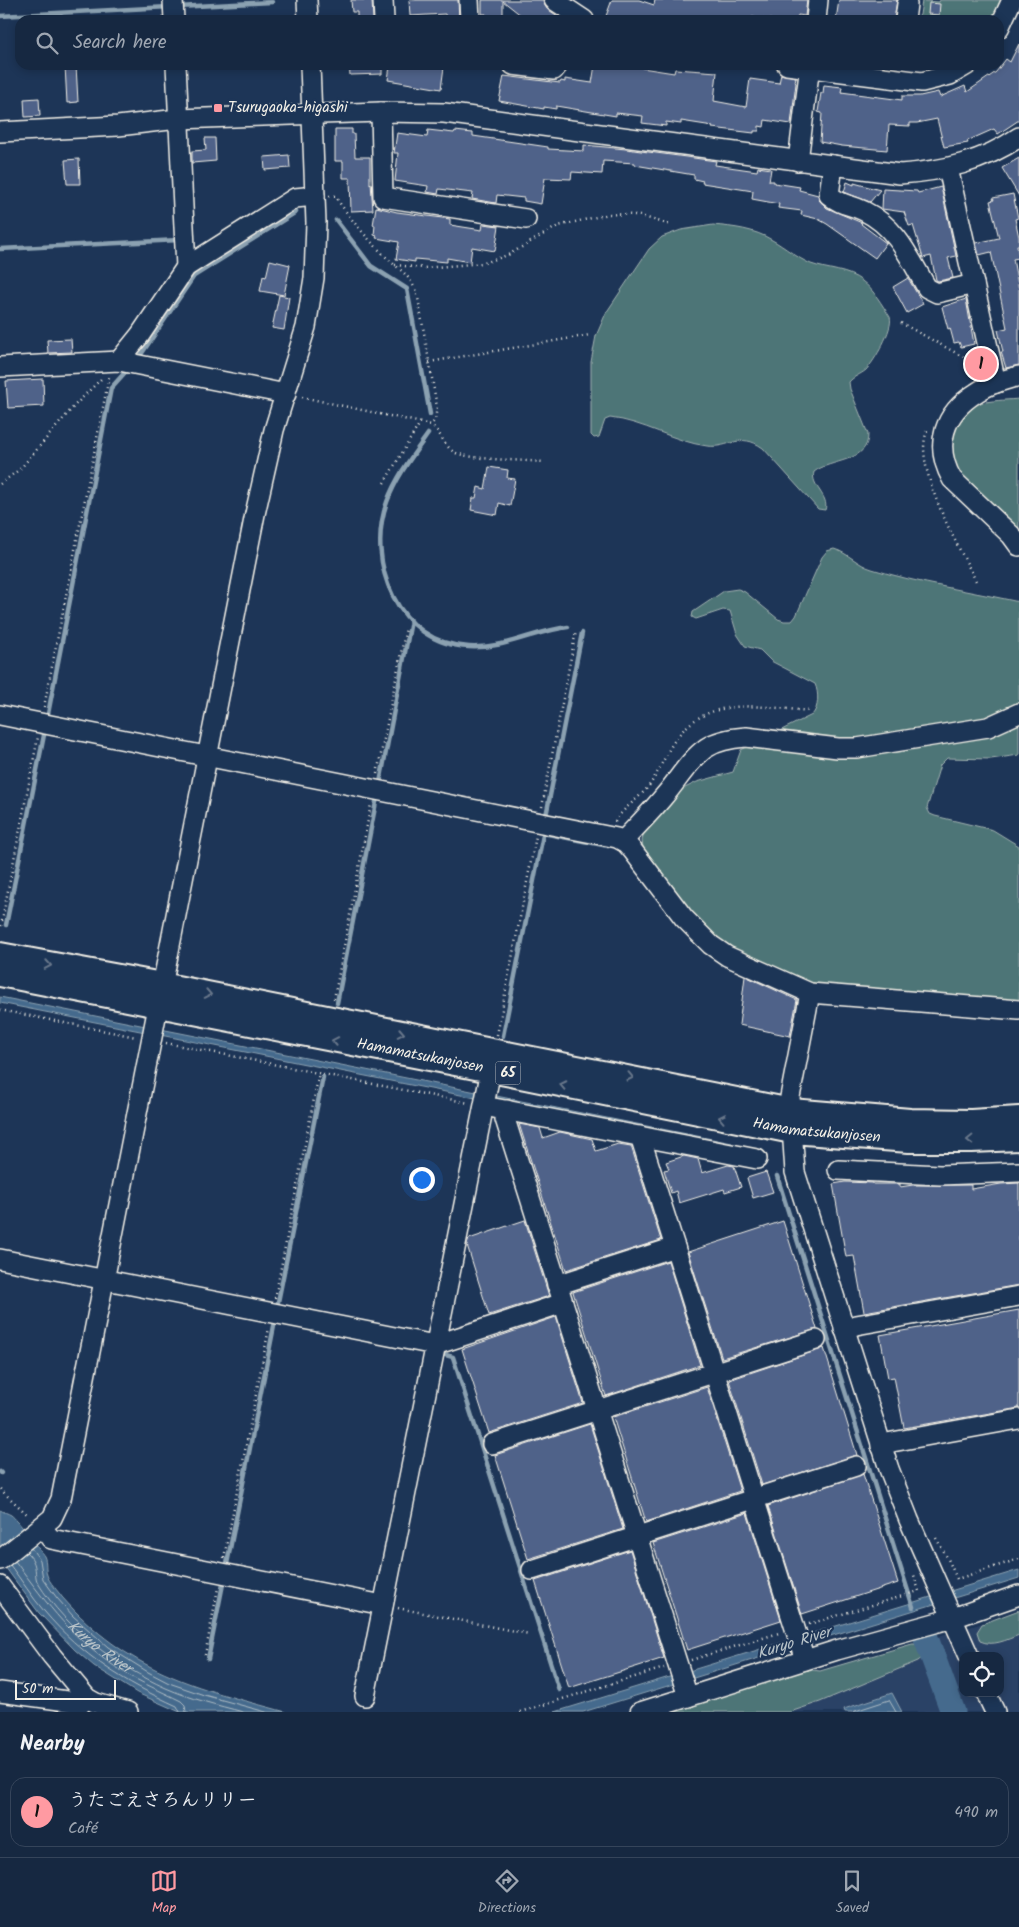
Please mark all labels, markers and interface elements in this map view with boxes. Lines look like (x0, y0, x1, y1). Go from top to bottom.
search box (15, 15, 1004, 70)
text: Search here (73, 28, 167, 58)
icon: search (33, 29, 61, 57)
place label: Tsurugaoka-higashi (228, 96, 349, 120)
marker: Tsurugaoka-higashi (212, 102, 224, 114)
pin: 1 (965, 345, 997, 383)
one-way arrow (43, 959, 52, 969)
one-way arrow (203, 989, 212, 999)
one-way arrow (397, 1028, 406, 1038)
street label: Hamamatsukanjosen (355, 1032, 485, 1080)
one-way arrow (330, 1036, 339, 1046)
road number: 65 (496, 1062, 520, 1084)
one-way arrow (625, 1071, 634, 1082)
one-way arrow (558, 1080, 567, 1091)
street label: Hamamatsukanjosen (751, 1111, 881, 1150)
one-way arrow (717, 1113, 726, 1124)
one-way arrow (966, 1135, 974, 1145)
your location (409, 1167, 435, 1193)
water label: Kuryo River (62, 1614, 140, 1682)
water label: Kuryo River (754, 1619, 838, 1666)
map controls (959, 1652, 1004, 1697)
button: locate (959, 1652, 1004, 1697)
scale bar (15, 1677, 116, 1700)
text: 50 m (22, 1678, 53, 1700)
text: Nearby (20, 1728, 85, 1761)
text: うたごえさろんリリー (68, 1786, 256, 1816)
text: 1 (35, 1800, 39, 1825)
text: 490 m (954, 1800, 998, 1825)
text: Café (68, 1816, 98, 1841)
tab: Map (150, 1867, 178, 1919)
tab: Directions (478, 1867, 536, 1919)
tab: Saved (836, 1867, 869, 1919)

